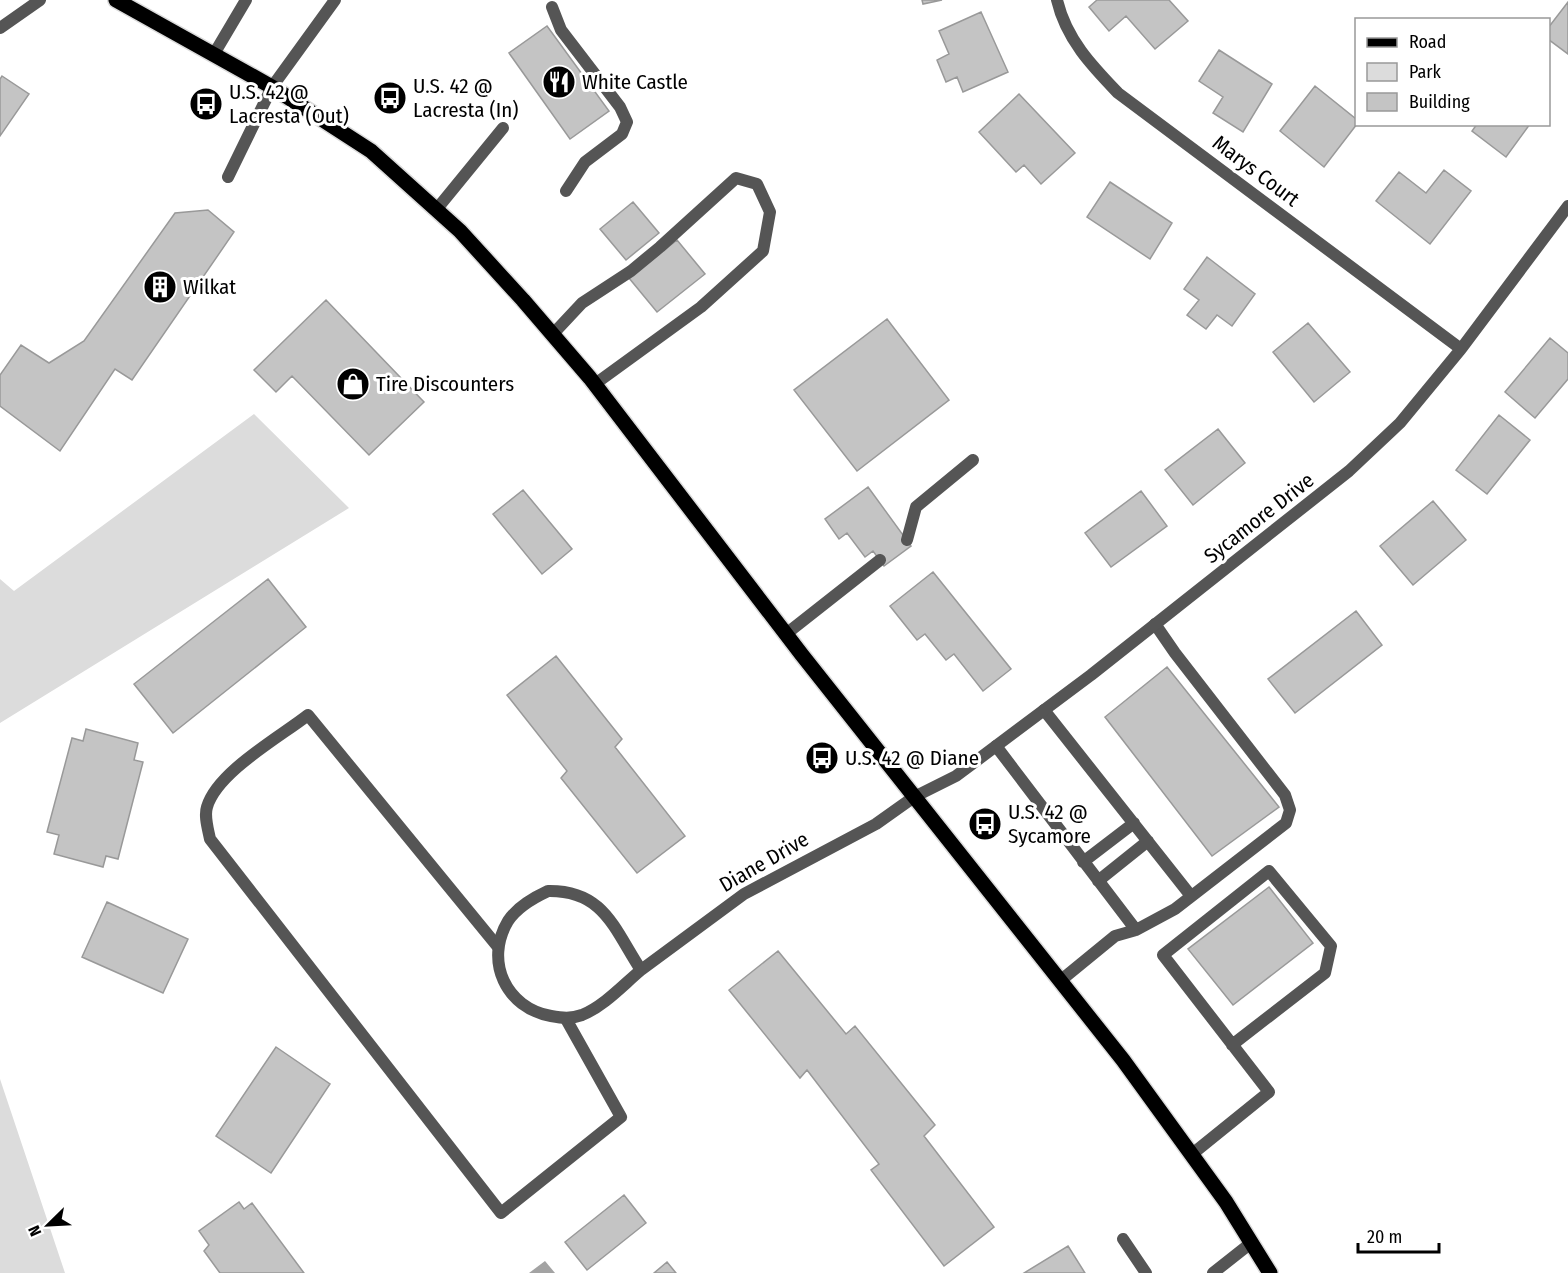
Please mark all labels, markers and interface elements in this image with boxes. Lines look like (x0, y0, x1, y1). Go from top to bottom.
legend (1355, 18, 1550, 126)
text: Road (1409, 31, 1446, 53)
text: Park (1409, 61, 1442, 83)
restaurant icon: White Castle (541, 64, 577, 100)
place label: White Castle (582, 69, 688, 95)
place label: U.S. 42 @ Lacresta (In) (413, 73, 518, 123)
place label: U.S. 42 @ Lacresta (Out) (229, 79, 349, 129)
bus stop icon: U.S. 42 @ Lacresta (In) (372, 80, 408, 116)
bus stop icon: U.S. 42 @ Lacresta (Out) (188, 86, 224, 122)
text: Building (1409, 91, 1470, 113)
street label: Marys Court (1207, 130, 1305, 212)
building icon: Wilkat (142, 269, 178, 305)
place label: Wilkat (183, 274, 236, 300)
shop icon: Tire Discounters (335, 366, 371, 402)
place label: Tire Discounters (376, 371, 514, 397)
street label: Sycamore Drive (1199, 467, 1319, 569)
bus stop icon: U.S. 42 @ Diane (804, 740, 840, 776)
place label: U.S. 42 @ Diane (845, 745, 979, 771)
place label: U.S. 42 @ Sycamore (1008, 799, 1091, 849)
bus stop icon: U.S. 42 @ Sycamore (967, 806, 1003, 842)
street label: Diane Drive (715, 826, 813, 898)
north arrow (18, 1195, 78, 1255)
scale bar (1358, 1216, 1439, 1254)
text: N (24, 1223, 45, 1239)
text: 20 m (1367, 1226, 1402, 1248)

